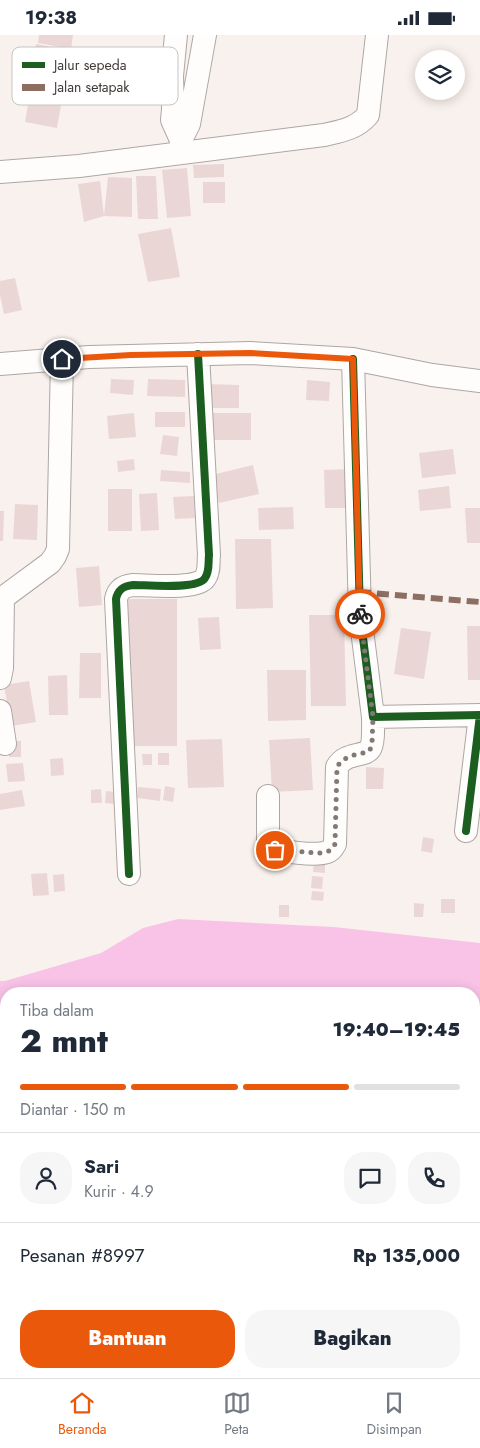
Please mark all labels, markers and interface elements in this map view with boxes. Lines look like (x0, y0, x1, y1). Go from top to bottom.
text: 19:38 (25, 4, 77, 31)
legend (12, 47, 178, 105)
map controls (415, 50, 465, 100)
button: layers (415, 50, 465, 100)
text: Jalur sepeda (52, 55, 126, 75)
text: Jalan setapak (52, 77, 130, 97)
pin (41, 338, 83, 380)
icon: home (48, 345, 76, 373)
courier (335, 589, 385, 639)
icon: bike (346, 600, 374, 628)
pin (254, 829, 296, 871)
icon: bag (261, 836, 289, 864)
text: Tiba dalam (20, 999, 94, 1022)
text: 19:40–19:45 (332, 1016, 460, 1043)
text: 2 mnt (20, 1018, 108, 1064)
text: Diantar · 150 m (20, 1098, 126, 1121)
button: person (20, 1152, 72, 1204)
button: chat (344, 1152, 396, 1204)
button: phone (408, 1152, 460, 1204)
text: Sari (84, 1153, 119, 1180)
text: Kurir · 4.9 (84, 1180, 154, 1203)
text: Pesanan #8997 (20, 1242, 144, 1269)
text: Rp 135,000 (353, 1242, 460, 1269)
button: Bantuan (20, 1310, 235, 1368)
button: Bagikan (245, 1310, 460, 1368)
tab: Beranda (58, 1389, 107, 1439)
tab: Peta (223, 1389, 251, 1439)
tab: Disimpan (367, 1389, 422, 1439)

